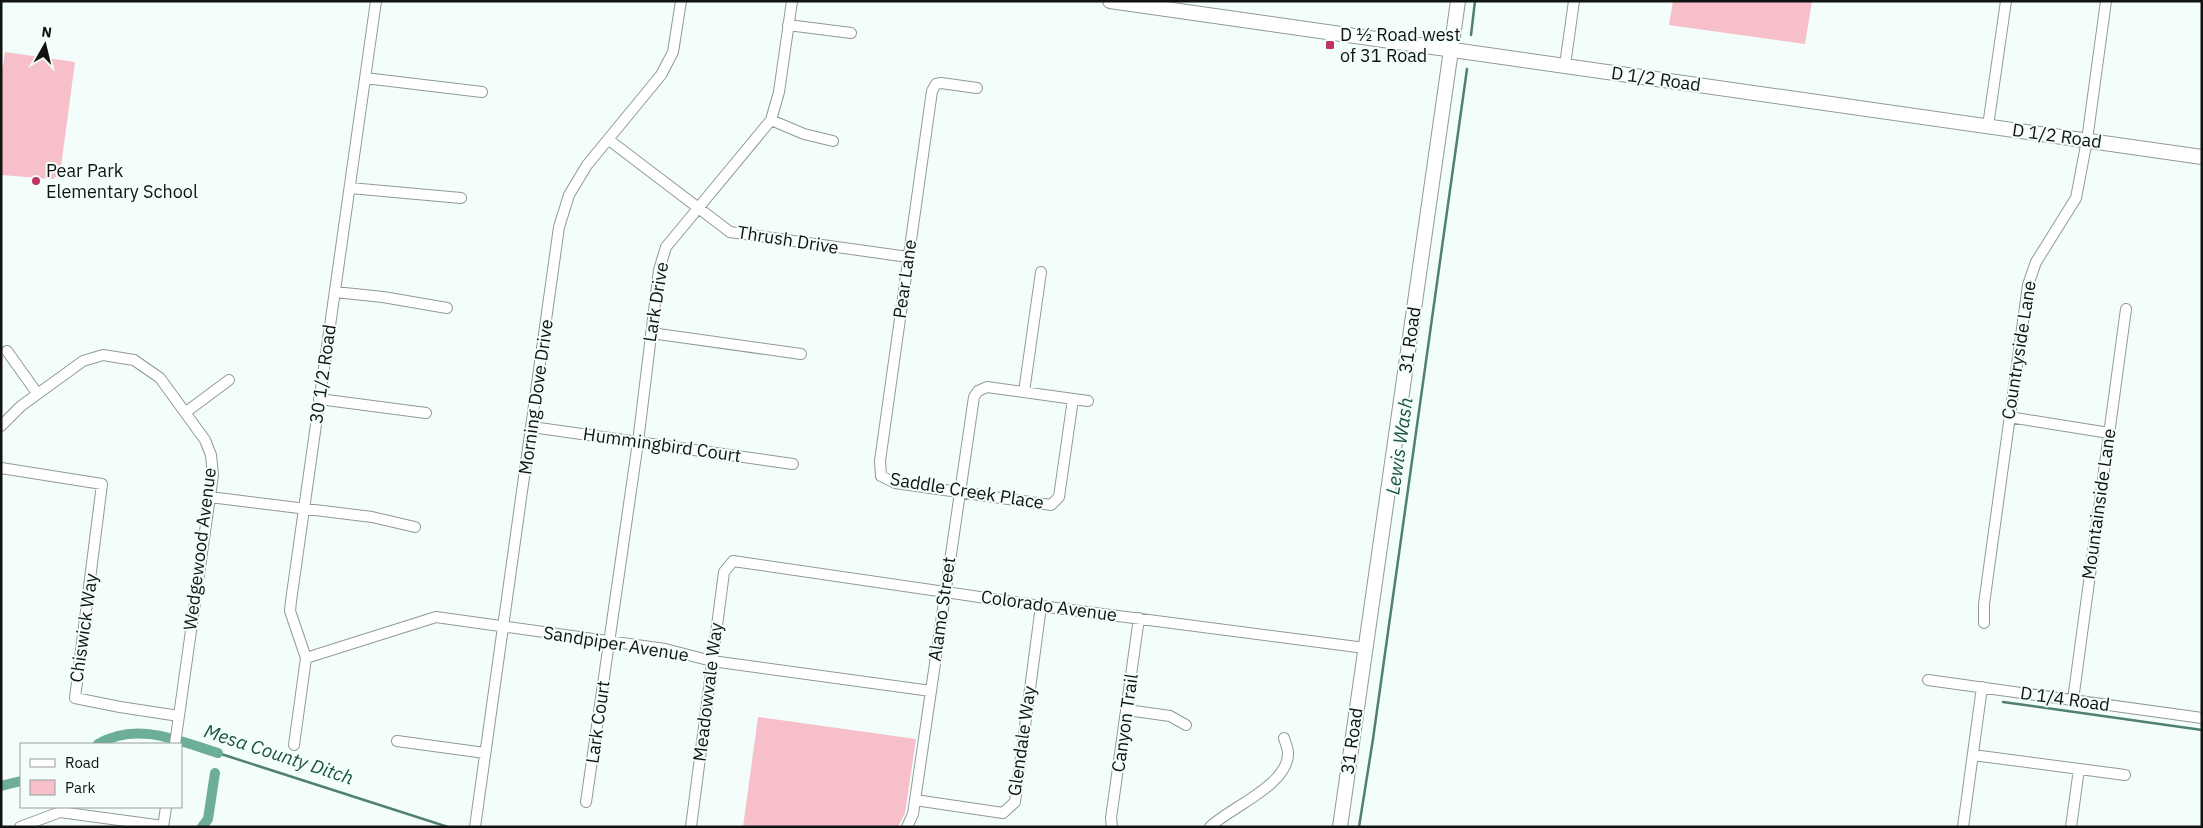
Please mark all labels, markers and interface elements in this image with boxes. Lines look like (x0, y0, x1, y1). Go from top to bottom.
north arrow (20, 20, 70, 70)
text: N (41, 23, 53, 42)
place label: D ½ Road west of 31 Road (1340, 23, 1460, 67)
marker: D ½ Road west of 31 Road (1324, 39, 1336, 51)
street label: D 1/2 Road (1610, 61, 1702, 96)
street label: D 1/2 Road (2011, 118, 2103, 153)
place label: Pear Park Elementary School (46, 159, 198, 203)
marker: Pear Park Elementary School (30, 175, 42, 187)
street label: Thrush Drive (736, 220, 841, 259)
street label: Pear Lane (888, 238, 921, 320)
street label: Lark Drive (638, 260, 673, 344)
street label: Countryside Lane (1996, 279, 2041, 421)
street label: 31 Road (1393, 305, 1426, 375)
street label: Morning Dove Drive (513, 318, 558, 476)
street label: 30 1/2 Road (304, 323, 341, 425)
water label: Lewis Wash (1380, 396, 1418, 496)
street label: Hummingbird Court (582, 422, 743, 467)
street label: Mountainside Lane (2077, 427, 2121, 581)
street label: Wedgewood Avenue (178, 466, 221, 632)
street label: Saddle Creek Place (889, 467, 1046, 514)
street label: Alamo Street (923, 555, 960, 663)
street label: Chiswick Way (64, 572, 103, 684)
street label: Colorado Avenue (980, 585, 1119, 626)
street label: Sandpiper Avenue (542, 621, 691, 666)
street label: Meadowvale Way (688, 621, 727, 763)
street label: Canyon Trail (1106, 672, 1143, 774)
street label: Lark Court (580, 679, 615, 765)
street label: D 1/4 Road (2019, 681, 2111, 716)
street label: Glendale Way (1002, 684, 1041, 797)
street label: 31 Road (1335, 706, 1368, 776)
water label: Mesa County Ditch (201, 719, 357, 789)
legend (20, 743, 182, 808)
text: Road (65, 753, 100, 772)
text: Park (65, 778, 95, 797)

